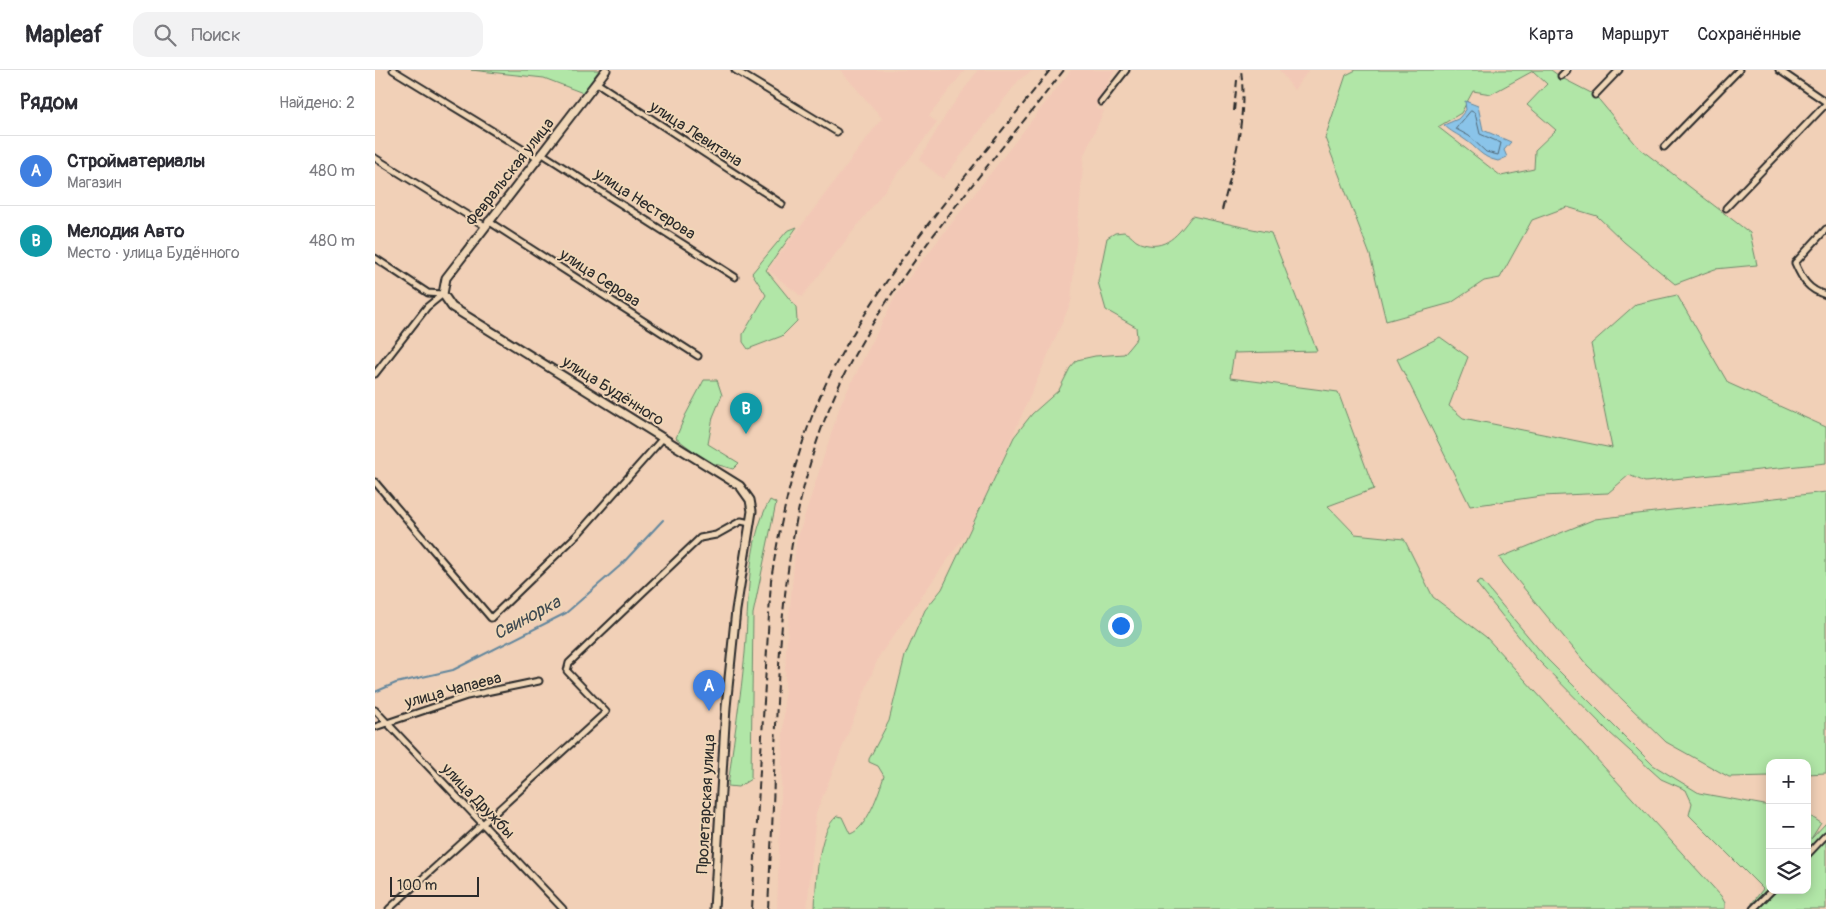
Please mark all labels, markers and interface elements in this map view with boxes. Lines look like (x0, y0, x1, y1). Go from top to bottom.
search box (133, 12, 483, 57)
text: Mapleaf (25, 20, 103, 49)
icon: search (151, 21, 179, 49)
text: Поиск (191, 23, 241, 47)
text: Карта (1529, 23, 1573, 46)
text: Маршрут (1601, 23, 1669, 46)
text: Сохранённые (1697, 23, 1801, 46)
text: Рядом (20, 89, 78, 116)
text: Найдено: 2 (279, 93, 355, 113)
street label: улица Левитана (645, 96, 746, 171)
street label: Февральская улица (462, 114, 558, 230)
text: Стройматериалы (67, 149, 205, 173)
text: A (31, 161, 41, 181)
text: 480 m (309, 161, 355, 181)
street label: улица Нестерова (590, 163, 699, 244)
text: Магазин (67, 173, 122, 193)
text: Мелодия Авто (67, 219, 185, 243)
text: B (31, 231, 41, 251)
text: 480 m (309, 231, 355, 251)
text: Место · улица Будённого (67, 243, 240, 263)
street label: улица Серова (555, 244, 644, 312)
street label: улица Будённого (557, 351, 668, 431)
pin: B (730, 393, 762, 434)
water label: Свинорка (489, 590, 566, 645)
your location (1108, 613, 1134, 639)
street label: улица Чапаева (402, 668, 503, 713)
pin: A (693, 670, 725, 711)
street label: Пролетарская улица (692, 734, 720, 874)
street label: улица Дружбы (436, 758, 519, 843)
map controls (1766, 759, 1811, 894)
button: + (1766, 759, 1811, 804)
button: − (1766, 804, 1811, 849)
button: layers (1766, 849, 1811, 894)
scale bar (390, 874, 479, 897)
text: 100 m (397, 877, 437, 894)

